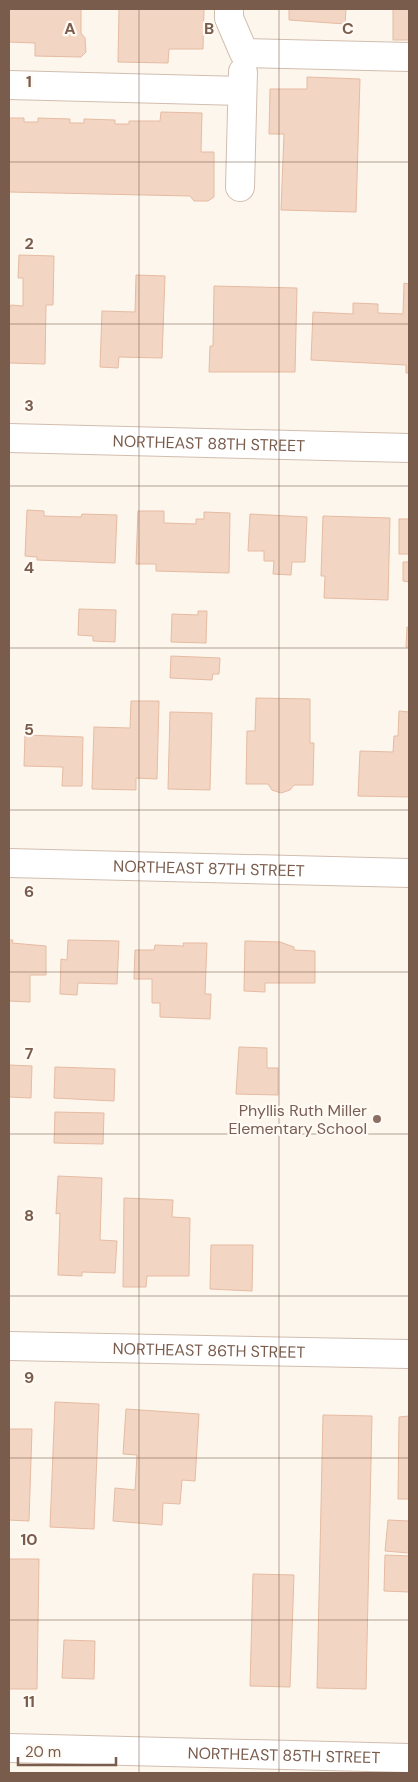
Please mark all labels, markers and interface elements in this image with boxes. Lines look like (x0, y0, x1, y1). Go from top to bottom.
text: A (64, 18, 76, 39)
text: B (204, 18, 214, 39)
text: C (342, 18, 354, 39)
text: 1 (26, 71, 32, 92)
text: 2 (24, 233, 34, 254)
text: 3 (24, 395, 34, 416)
street label: NORTHEAST 88TH STREET (112, 430, 305, 456)
text: 4 (24, 557, 34, 578)
text: 5 (24, 719, 34, 740)
street label: NORTHEAST 87TH STREET (113, 855, 305, 881)
text: 6 (24, 881, 34, 902)
text: 7 (25, 1043, 34, 1064)
place label: Phyllis Ruth Miller Elementary School (229, 1100, 367, 1139)
marker: Phyllis Ruth Miller Elementary School (371, 1113, 383, 1125)
text: 8 (24, 1205, 34, 1226)
street label: NORTHEAST 86TH STREET (112, 1338, 306, 1362)
text: 9 (24, 1367, 34, 1388)
text: 10 (20, 1529, 38, 1550)
text: 11 (23, 1691, 35, 1712)
scale bar (18, 1734, 115, 1766)
text: 20 m (25, 1742, 61, 1762)
street label: NORTHEAST 85TH STREET (187, 1742, 381, 1768)

